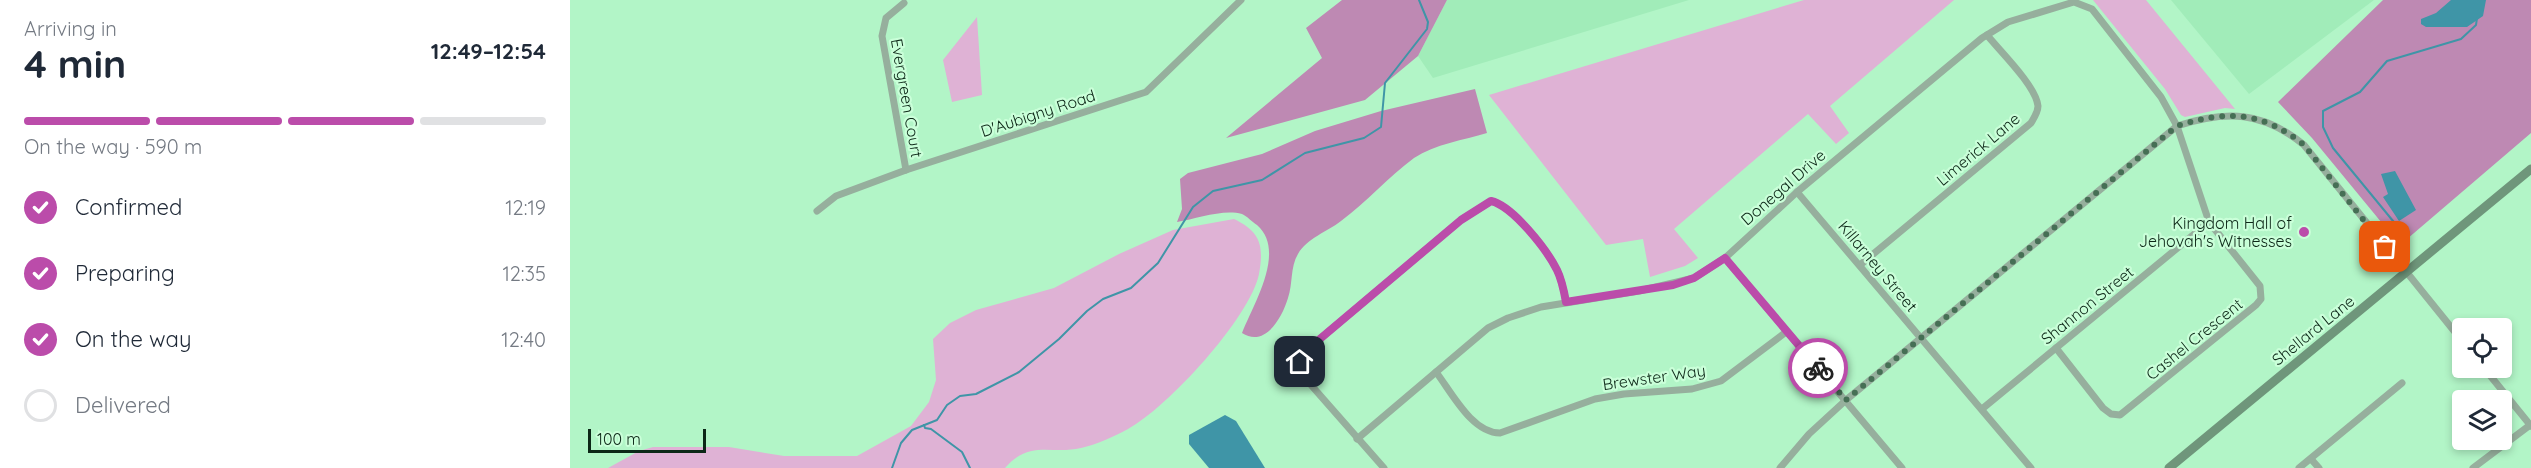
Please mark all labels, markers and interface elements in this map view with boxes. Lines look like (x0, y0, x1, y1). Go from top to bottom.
text: Arriving in (24, 16, 117, 41)
text: 12:49–12:54 (431, 37, 546, 65)
street label: Evergreen Court (887, 37, 927, 159)
text: 4 min (24, 39, 126, 88)
street label: D'Aubigny Road (978, 85, 1098, 141)
street label: Limerick Lane (1932, 108, 2024, 190)
text: On the way · 590 m (24, 134, 202, 159)
street label: Donegal Drive (1737, 145, 1829, 229)
icon: check (24, 191, 57, 224)
text: Confirmed (75, 193, 182, 221)
text: 12:19 (505, 195, 546, 220)
place label: Kingdom Hall of Jehovah's Witnesses (2139, 213, 2292, 251)
street label: Killarney Street (1834, 216, 1922, 316)
pin (2359, 221, 2410, 272)
marker: Kingdom Hall of Jehovah's Witnesses (2297, 225, 2311, 239)
icon: bag (2368, 230, 2401, 263)
icon: check (24, 257, 57, 290)
text: Preparing (75, 259, 175, 287)
text: 12:35 (502, 261, 546, 286)
street label: Shannon Street (2037, 262, 2137, 348)
street label: Shellard Lane (2268, 291, 2358, 369)
street label: Cashel Crescent (2142, 294, 2246, 384)
map controls (2452, 318, 2512, 450)
button: locate (2452, 318, 2512, 378)
icon: check (24, 323, 57, 356)
text: On the way (75, 325, 191, 353)
text: 12:40 (501, 327, 546, 352)
pin (1274, 336, 1325, 387)
courier (1788, 338, 1848, 398)
icon: home (1283, 345, 1316, 378)
icon: bike (1802, 352, 1835, 385)
street label: Brewster Way (1601, 360, 1707, 394)
button: layers (2452, 390, 2512, 450)
text: Delivered (75, 391, 171, 419)
scale bar (588, 426, 706, 454)
text: 100 m (597, 429, 641, 449)

